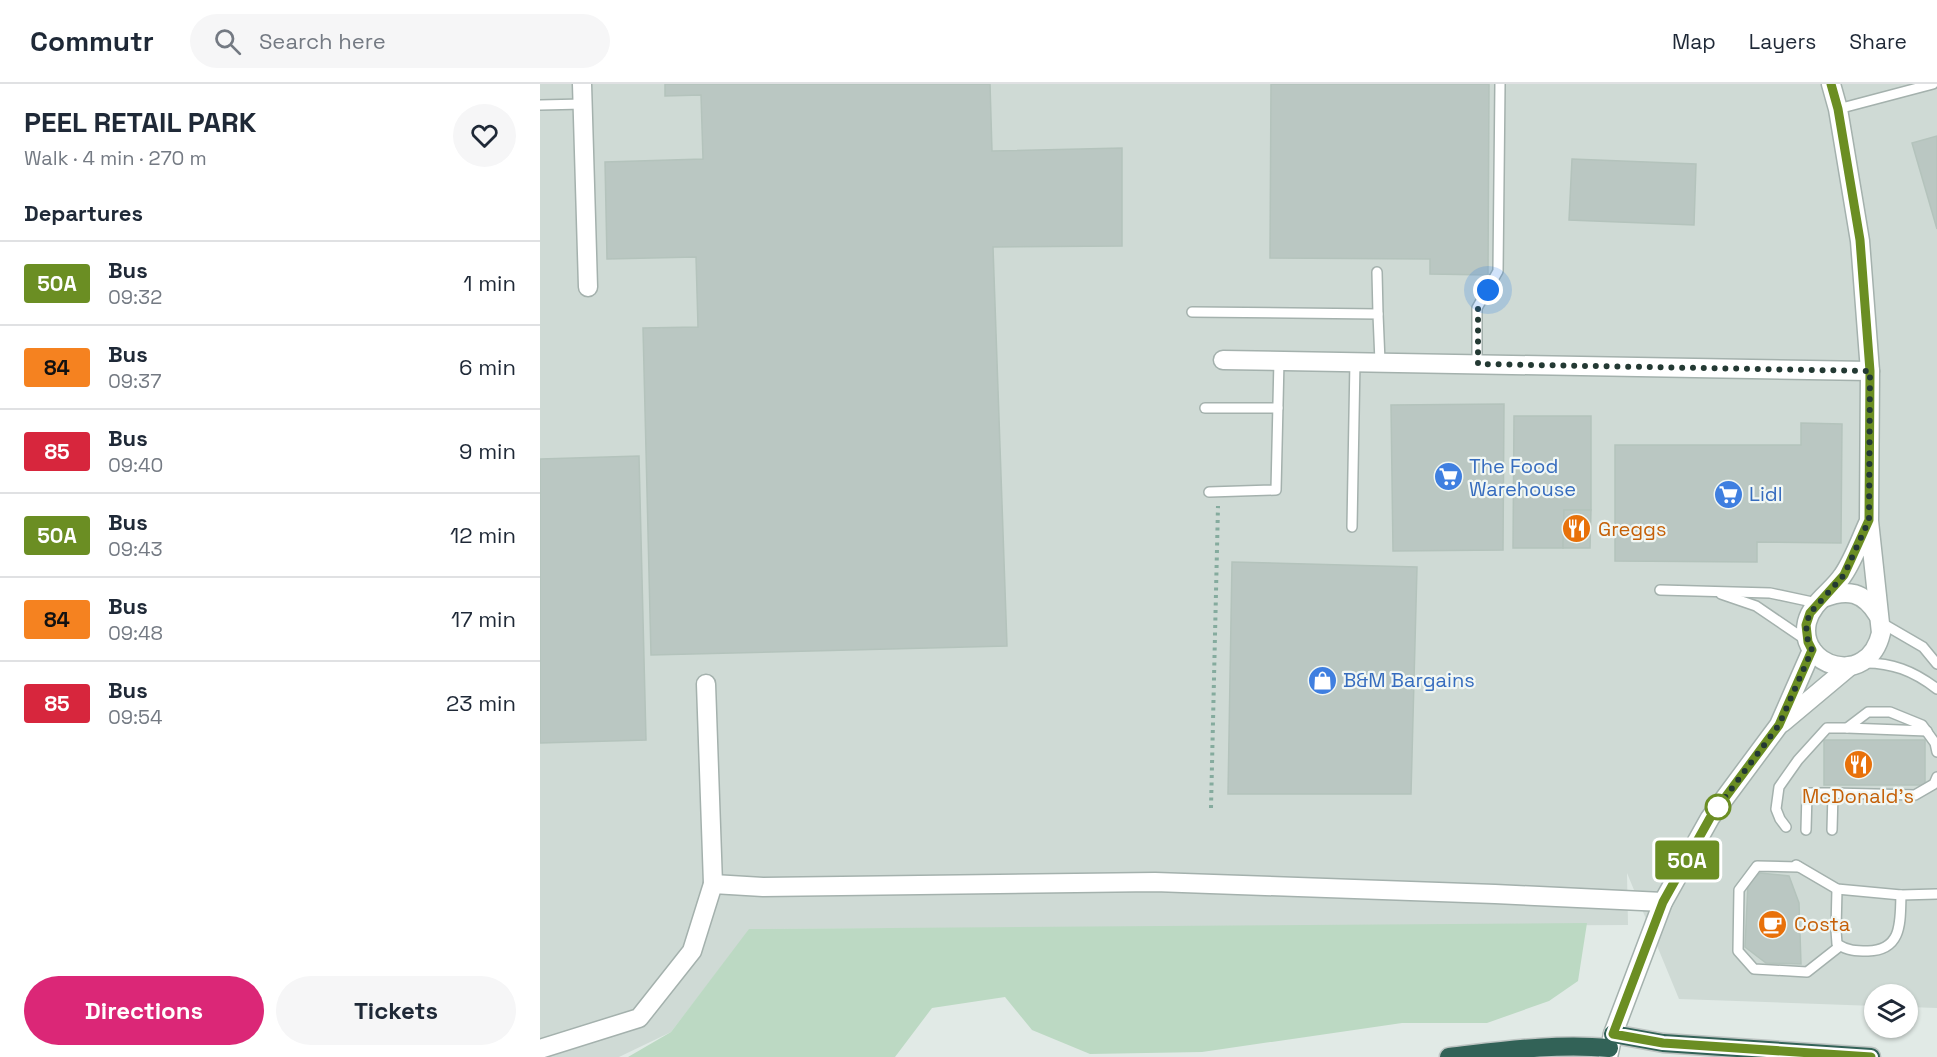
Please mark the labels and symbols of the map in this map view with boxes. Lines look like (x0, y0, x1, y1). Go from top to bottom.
your location (1473, 275, 1503, 305)
place label: The Food Warehouse (1469, 453, 1576, 502)
supermarket icon: The Food Warehouse (1432, 461, 1464, 493)
supermarket icon: Lidl (1712, 478, 1744, 510)
place label: Lidl (1749, 481, 1783, 507)
restaurant icon: Greggs (1561, 513, 1593, 545)
place label: Greggs (1598, 516, 1666, 542)
shop icon: B&M Bargains (1306, 664, 1338, 696)
place label: B&M Bargains (1343, 667, 1475, 693)
restaurant icon: McDonald's (1842, 749, 1874, 781)
place label: McDonald's (1802, 783, 1914, 809)
unlabelled marker (1705, 794, 1731, 820)
line badge: 50A (1652, 840, 1722, 880)
cafe icon: Costa (1757, 908, 1789, 940)
place label: Costa (1794, 911, 1850, 937)

